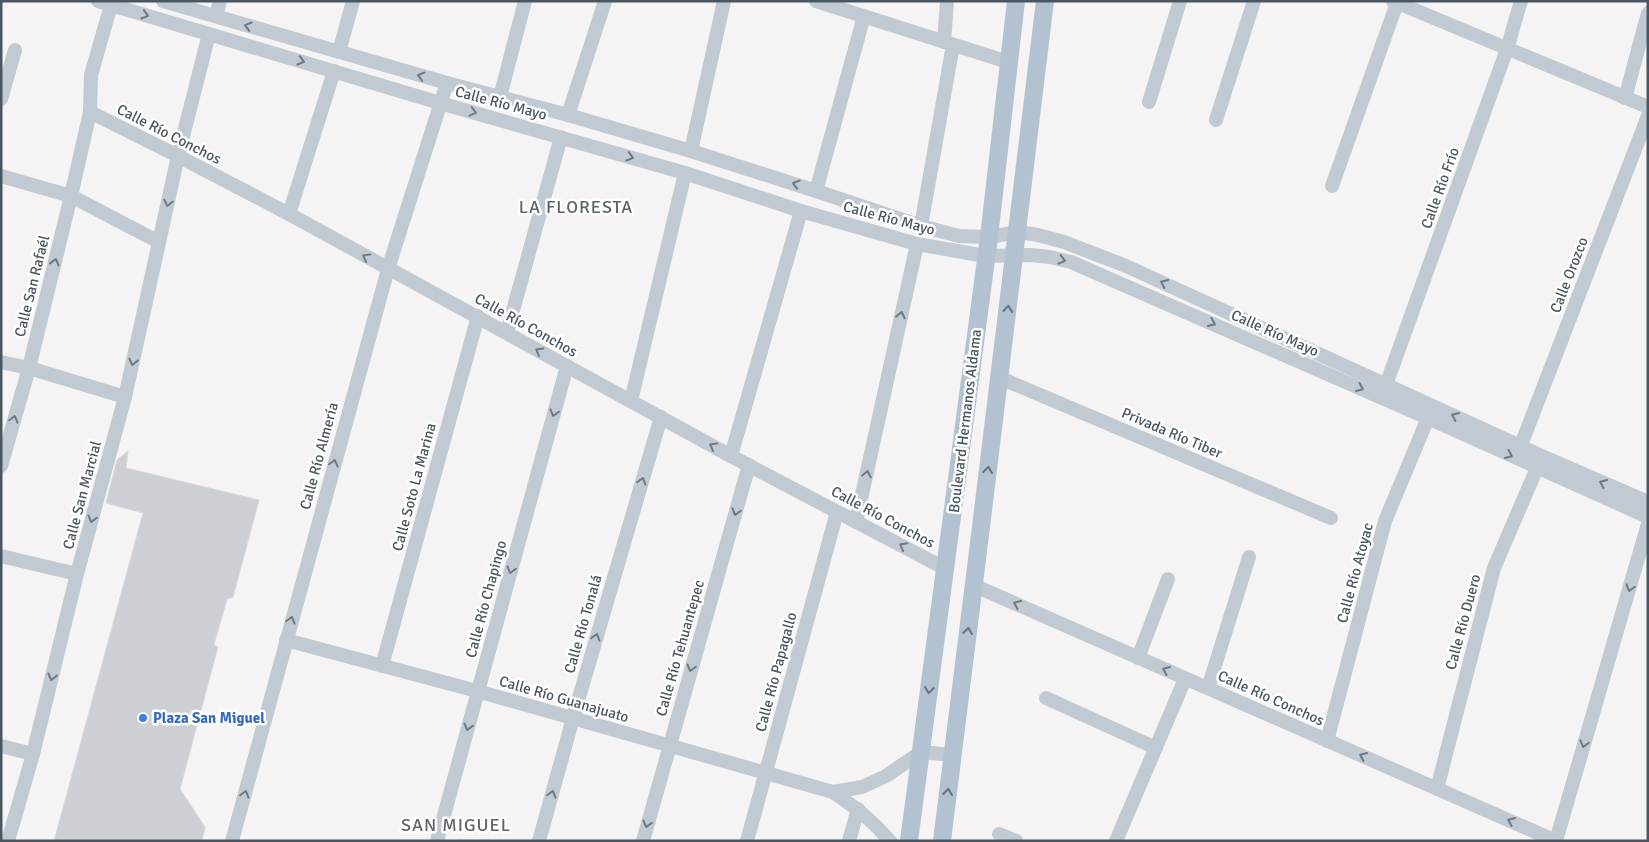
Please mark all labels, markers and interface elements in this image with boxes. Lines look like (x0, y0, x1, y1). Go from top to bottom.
one-way arrow (140, 9, 149, 19)
one-way arrow (244, 21, 253, 31)
one-way arrow (296, 56, 304, 66)
one-way arrow (417, 71, 426, 81)
street label: Calle Río Mayo (453, 82, 549, 124)
street label: Calle Río Conchos (114, 100, 225, 168)
one-way arrow (469, 107, 477, 117)
street label: Calle Río Frío (1417, 145, 1463, 231)
one-way arrow (625, 151, 633, 161)
one-way arrow (792, 180, 800, 190)
district label: LA FLORESTA (519, 196, 633, 218)
street label: Calle Río Mayo (841, 197, 937, 239)
one-way arrow (163, 199, 174, 208)
street label: Calle San Rafaél (11, 233, 53, 339)
street label: Calle Orozco (1546, 234, 1592, 315)
one-way arrow (362, 253, 371, 263)
one-way arrow (1058, 254, 1067, 265)
one-way arrow (49, 258, 59, 266)
one-way arrow (1160, 279, 1169, 290)
street label: Calle Río Conchos (472, 289, 581, 361)
one-way arrow (1002, 304, 1013, 312)
street label: Calle Río Mayo (1228, 306, 1322, 360)
one-way arrow (895, 311, 906, 320)
one-way arrow (1207, 317, 1216, 328)
street label: Boulevard Hermanos Aldama (945, 328, 985, 514)
one-way arrow (536, 347, 545, 357)
one-way arrow (128, 358, 139, 367)
one-way arrow (1356, 383, 1364, 393)
street label: Calle Río Almería (296, 400, 342, 512)
street label: Privada Río Tiber (1119, 404, 1226, 463)
one-way arrow (549, 409, 560, 418)
one-way arrow (1451, 411, 1460, 422)
one-way arrow (9, 416, 19, 424)
street label: Calle Soto La Marina (388, 421, 440, 553)
street label: Calle San Marcial (59, 439, 105, 551)
one-way arrow (709, 442, 718, 452)
one-way arrow (1504, 449, 1513, 459)
one-way arrow (329, 460, 339, 468)
one-way arrow (982, 466, 993, 474)
one-way arrow (861, 470, 872, 478)
one-way arrow (636, 478, 646, 486)
one-way arrow (1599, 478, 1608, 489)
street label: Calle Río Conchos (828, 482, 938, 552)
one-way arrow (731, 507, 741, 515)
one-way arrow (87, 515, 98, 524)
street label: Calle Río Atoyac (1333, 521, 1377, 625)
street label: Calle Río Chapingo (462, 538, 510, 660)
one-way arrow (899, 543, 908, 553)
one-way arrow (506, 566, 516, 574)
street label: Calle Río Duero (1442, 572, 1484, 672)
street label: Calle Río Tonalá (560, 573, 606, 675)
street label: Calle Río Tehuantepec (652, 578, 708, 718)
one-way arrow (1625, 583, 1635, 591)
one-way arrow (1013, 600, 1022, 611)
street label: Calle Río Papagallo (751, 610, 801, 734)
one-way arrow (286, 616, 296, 624)
one-way arrow (962, 627, 973, 635)
one-way arrow (591, 634, 601, 642)
one-way arrow (686, 663, 697, 672)
one-way arrow (1162, 665, 1171, 676)
street label: Calle Río Conchos (1215, 666, 1327, 730)
one-way arrow (47, 672, 58, 681)
street label: Calle Río Guanajuato (497, 672, 631, 726)
one-way arrow (925, 686, 935, 694)
place label: Plaza San Miguel (153, 709, 265, 727)
marker: Plaza San Miguel (137, 712, 149, 724)
one-way arrow (463, 722, 473, 730)
one-way arrow (1579, 739, 1590, 748)
one-way arrow (1359, 752, 1368, 763)
one-way arrow (942, 788, 953, 796)
one-way arrow (239, 789, 250, 798)
one-way arrow (546, 789, 557, 798)
district label: SAN MIGUEL (401, 814, 511, 836)
one-way arrow (1508, 817, 1516, 827)
one-way arrow (643, 820, 653, 828)

